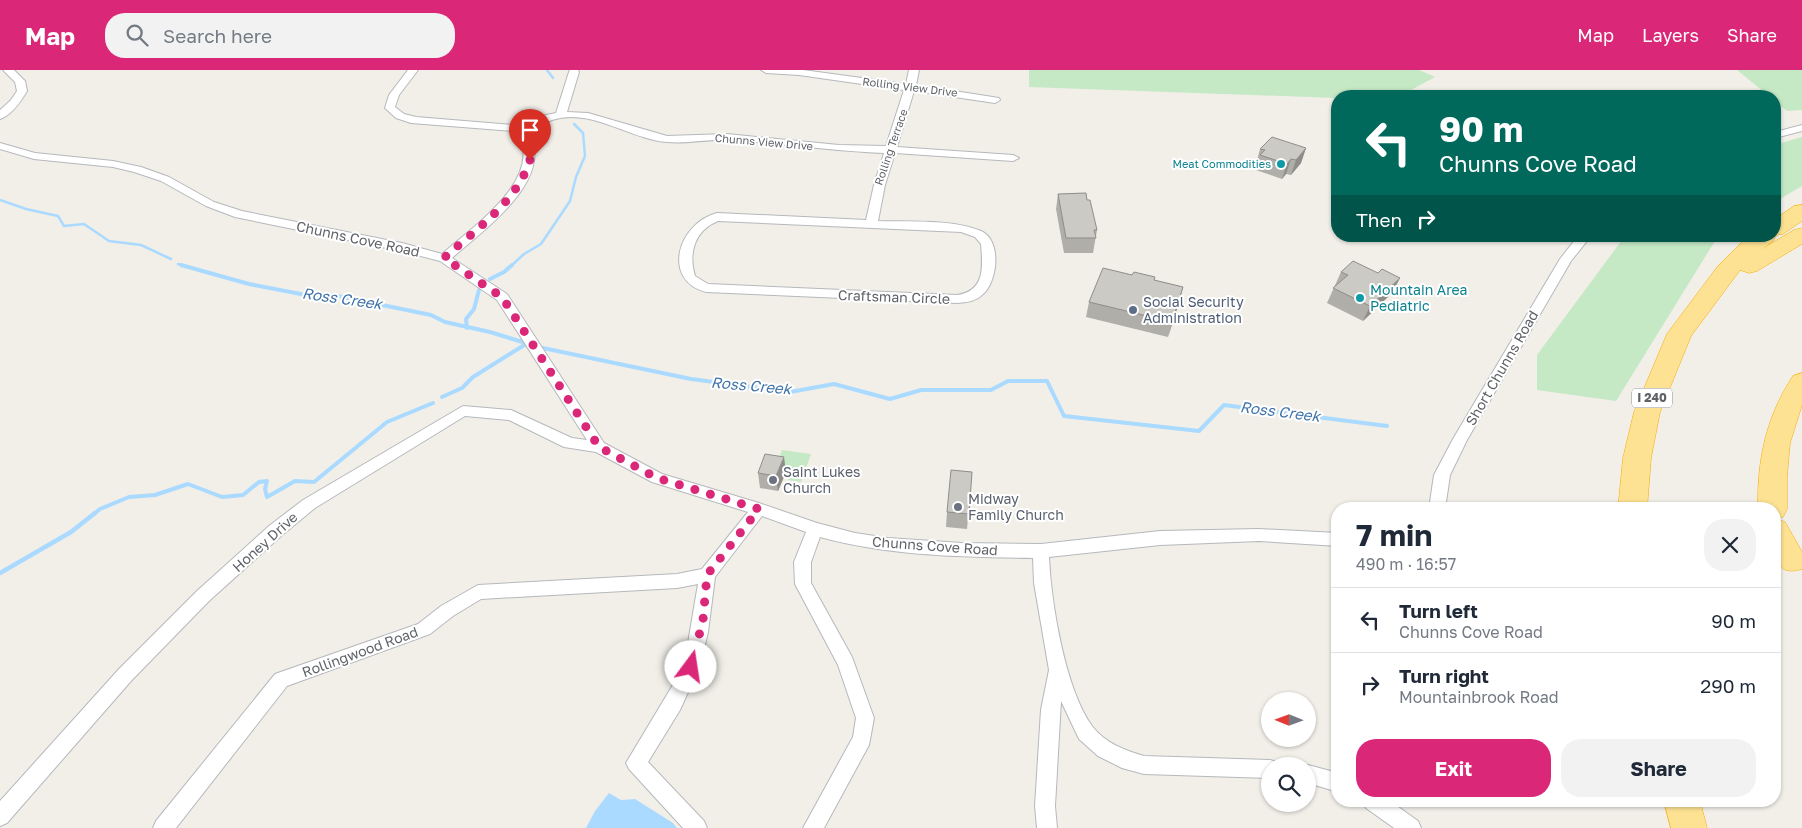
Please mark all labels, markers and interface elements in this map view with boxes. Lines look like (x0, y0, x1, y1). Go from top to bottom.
search box (105, 13, 455, 58)
text: Map (25, 21, 75, 50)
icon: search (123, 21, 151, 49)
text: Search here (163, 24, 272, 47)
text: Map (1577, 24, 1614, 46)
text: Layers (1642, 24, 1699, 46)
text: Share (1727, 24, 1777, 46)
street label: Rolling View Drive (862, 74, 958, 99)
street label: Rolling Terrace (871, 107, 910, 187)
text: 90 m (1439, 108, 1523, 150)
pin (509, 109, 551, 160)
icon: left (1356, 110, 1421, 175)
icon: arrive (516, 116, 544, 144)
street label: Chunns View Drive (714, 131, 814, 152)
text: Chunns Cove Road (1439, 150, 1637, 177)
place label: Meat Commodities (1172, 157, 1271, 170)
marker: Meat Commodities (1275, 158, 1287, 170)
icon: right (1412, 205, 1440, 233)
text: Then (1356, 208, 1402, 231)
street label: Chunns Cove Road (295, 217, 421, 260)
place label: Mountain Area Pediatric (1370, 281, 1467, 314)
water label: Ross Creek (301, 283, 385, 313)
street label: Craftsman Circle (838, 286, 950, 307)
marker: Mountain Area Pediatric (1354, 292, 1366, 304)
place label: Social Security Administration (1143, 293, 1244, 326)
marker: Social Security Administration (1127, 304, 1139, 316)
street label: Short Chunns Road (1462, 307, 1541, 428)
water label: Ross Creek (710, 373, 793, 398)
road number: I 240 (1632, 388, 1672, 408)
water label: Ross Creek (1239, 397, 1323, 425)
place label: Saint Lukes Church (783, 463, 861, 496)
marker: Saint Lukes Church (767, 474, 779, 486)
place label: Midway Family Church (968, 490, 1064, 523)
marker: Midway Family Church (952, 501, 964, 513)
street label: Honey Drive (229, 508, 301, 575)
text: 7 min (1356, 517, 1432, 553)
button: close (1704, 519, 1756, 571)
street label: Chunns Cove Road (872, 533, 998, 558)
text: 490 m · 16:57 (1356, 554, 1456, 574)
text: Turn left (1399, 599, 1478, 622)
icon: left (1356, 606, 1384, 634)
text: 90 m (1711, 609, 1756, 632)
text: Chunns Cove Road (1399, 622, 1543, 642)
street label: Rollingwood Road (300, 623, 420, 680)
position arrow (664, 640, 716, 692)
text: Turn right (1399, 664, 1489, 687)
icon: right (1356, 671, 1384, 699)
text: 290 m (1700, 674, 1756, 697)
text: Mountainbrook Road (1399, 687, 1559, 707)
north arrow (1261, 692, 1316, 748)
map controls (1261, 692, 1316, 812)
button: Exit (1356, 739, 1551, 797)
button: Share (1561, 739, 1756, 797)
button: search (1261, 757, 1316, 812)

